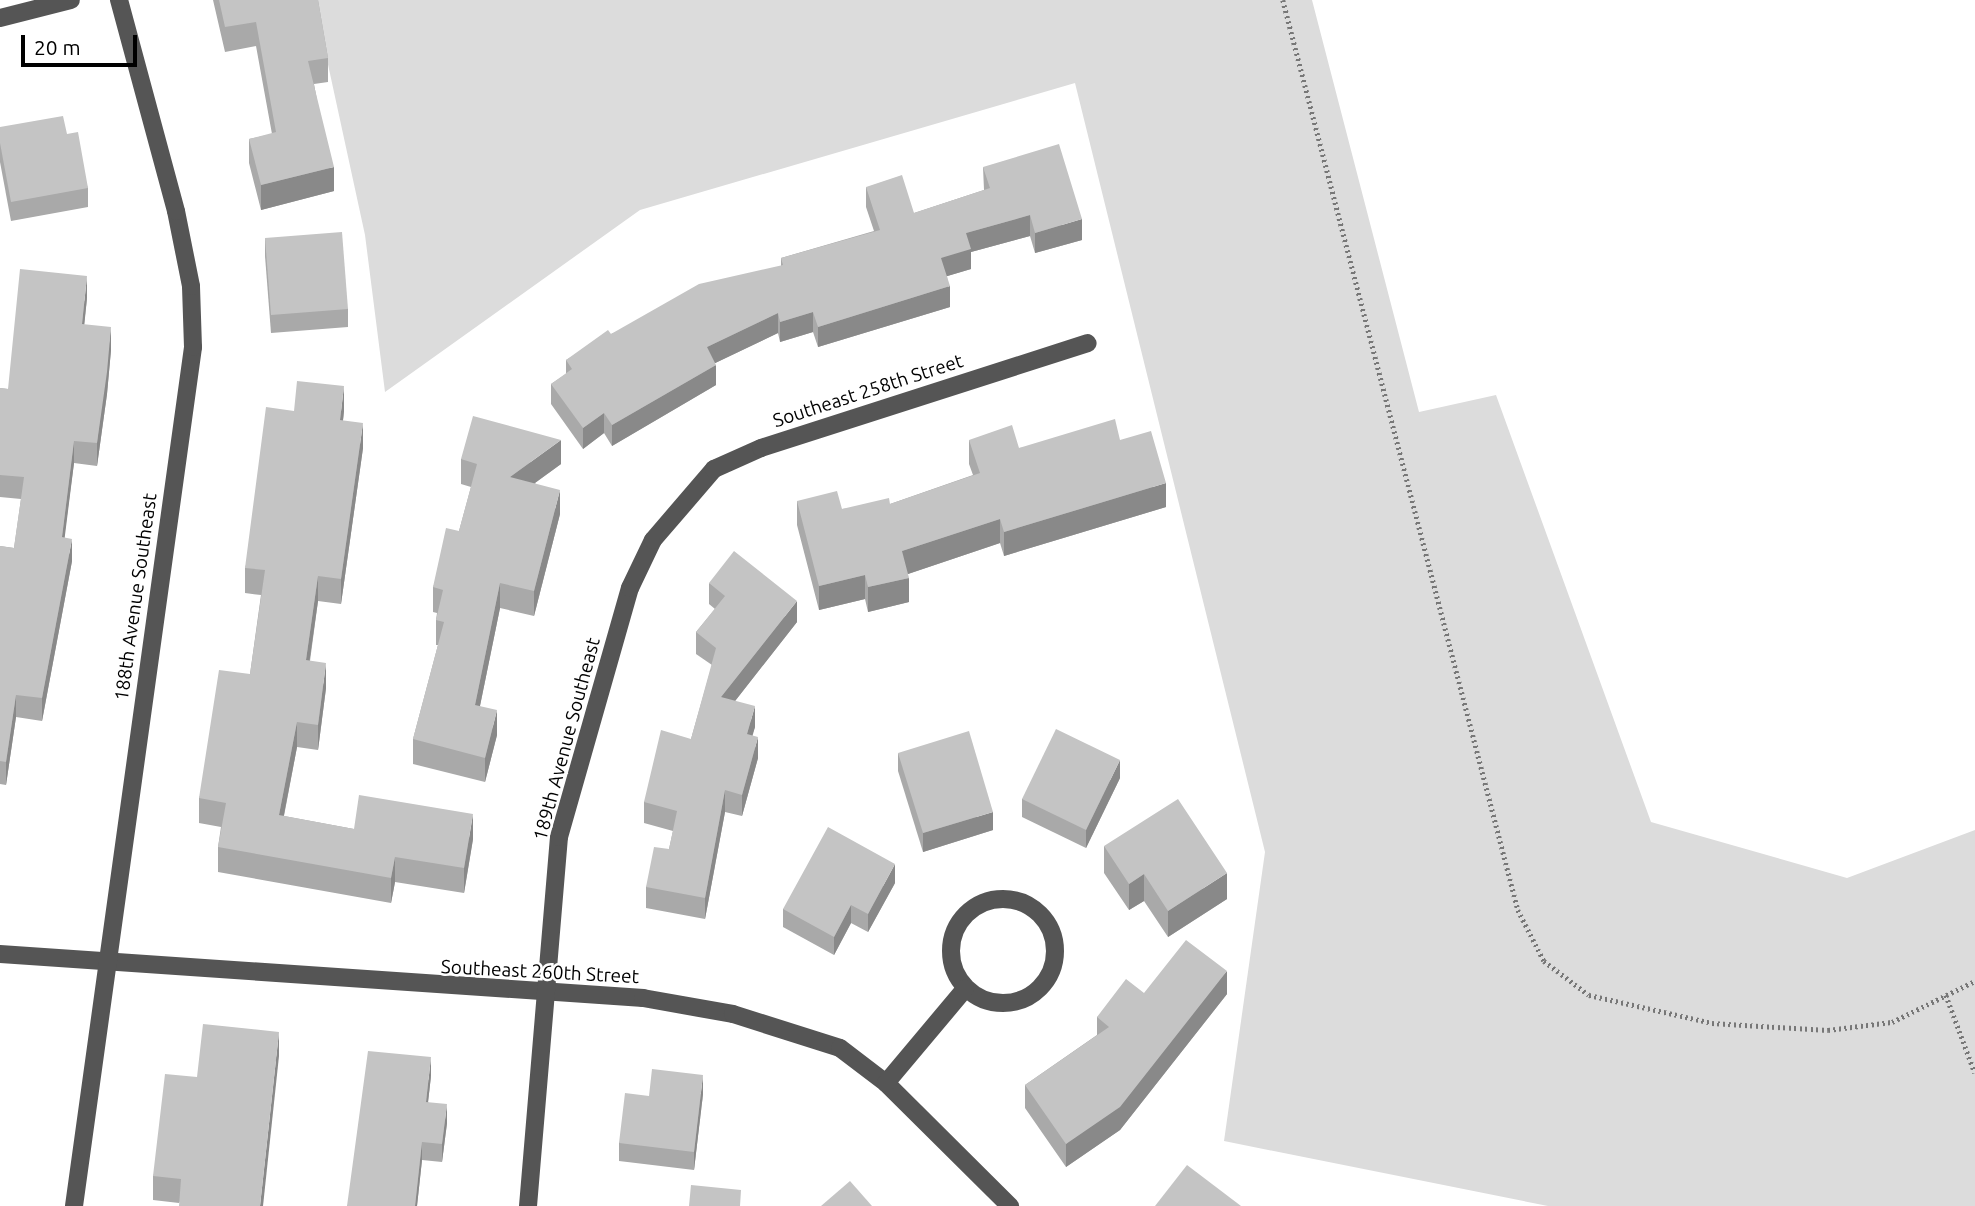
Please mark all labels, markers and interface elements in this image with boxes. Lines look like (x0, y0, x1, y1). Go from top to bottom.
scale bar (24, 21, 140, 65)
text: 20 m (34, 35, 81, 59)
street label: Southeast 258th Street (770, 350, 966, 432)
street label: 188th Avenue Southeast (110, 492, 162, 702)
street label: 189th Avenue Southeast (529, 635, 605, 843)
street label: Southeast 260th Street (440, 955, 640, 989)

